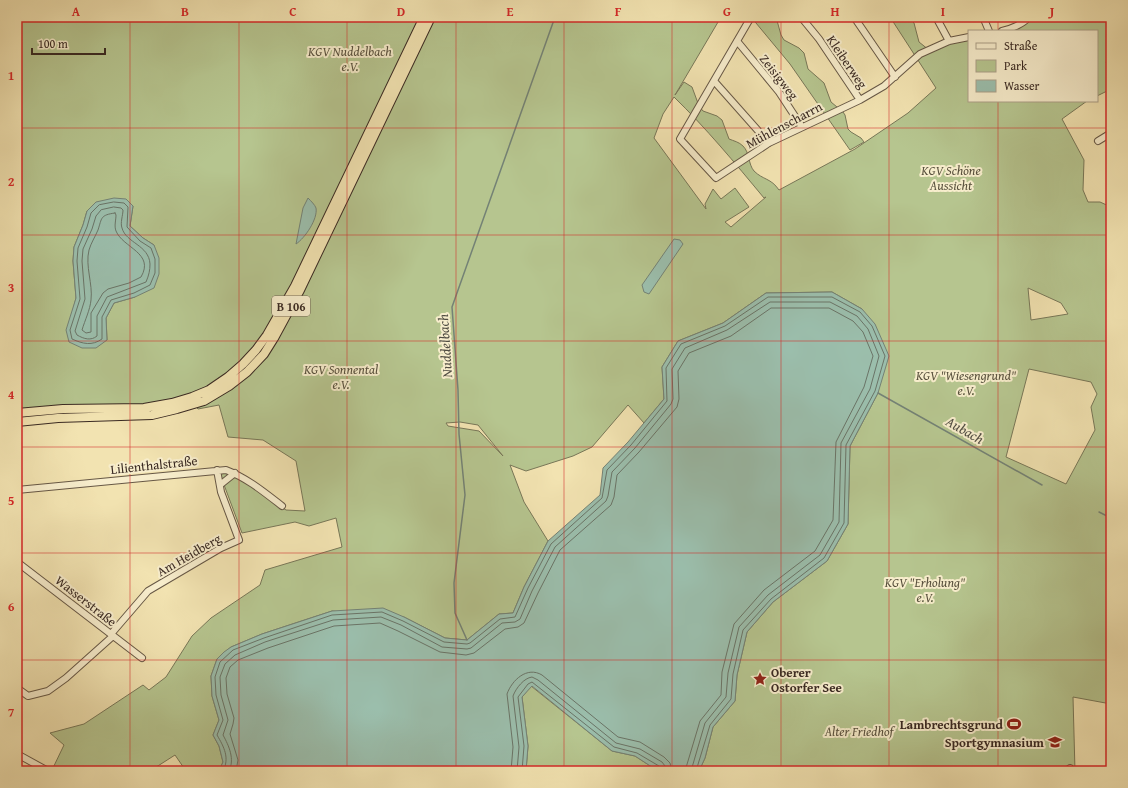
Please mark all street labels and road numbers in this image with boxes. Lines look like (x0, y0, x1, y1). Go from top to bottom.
street label: Kleiberweg (822, 31, 872, 93)
street label: Zeisigweg (755, 50, 803, 104)
street label: Mühlenscharrn (742, 97, 826, 153)
road number: B 106 (272, 296, 310, 316)
street label: Lilienthalstraße (110, 451, 198, 479)
street label: Am Heidberg (153, 529, 225, 581)
street label: Wasserstraße (51, 571, 121, 631)

